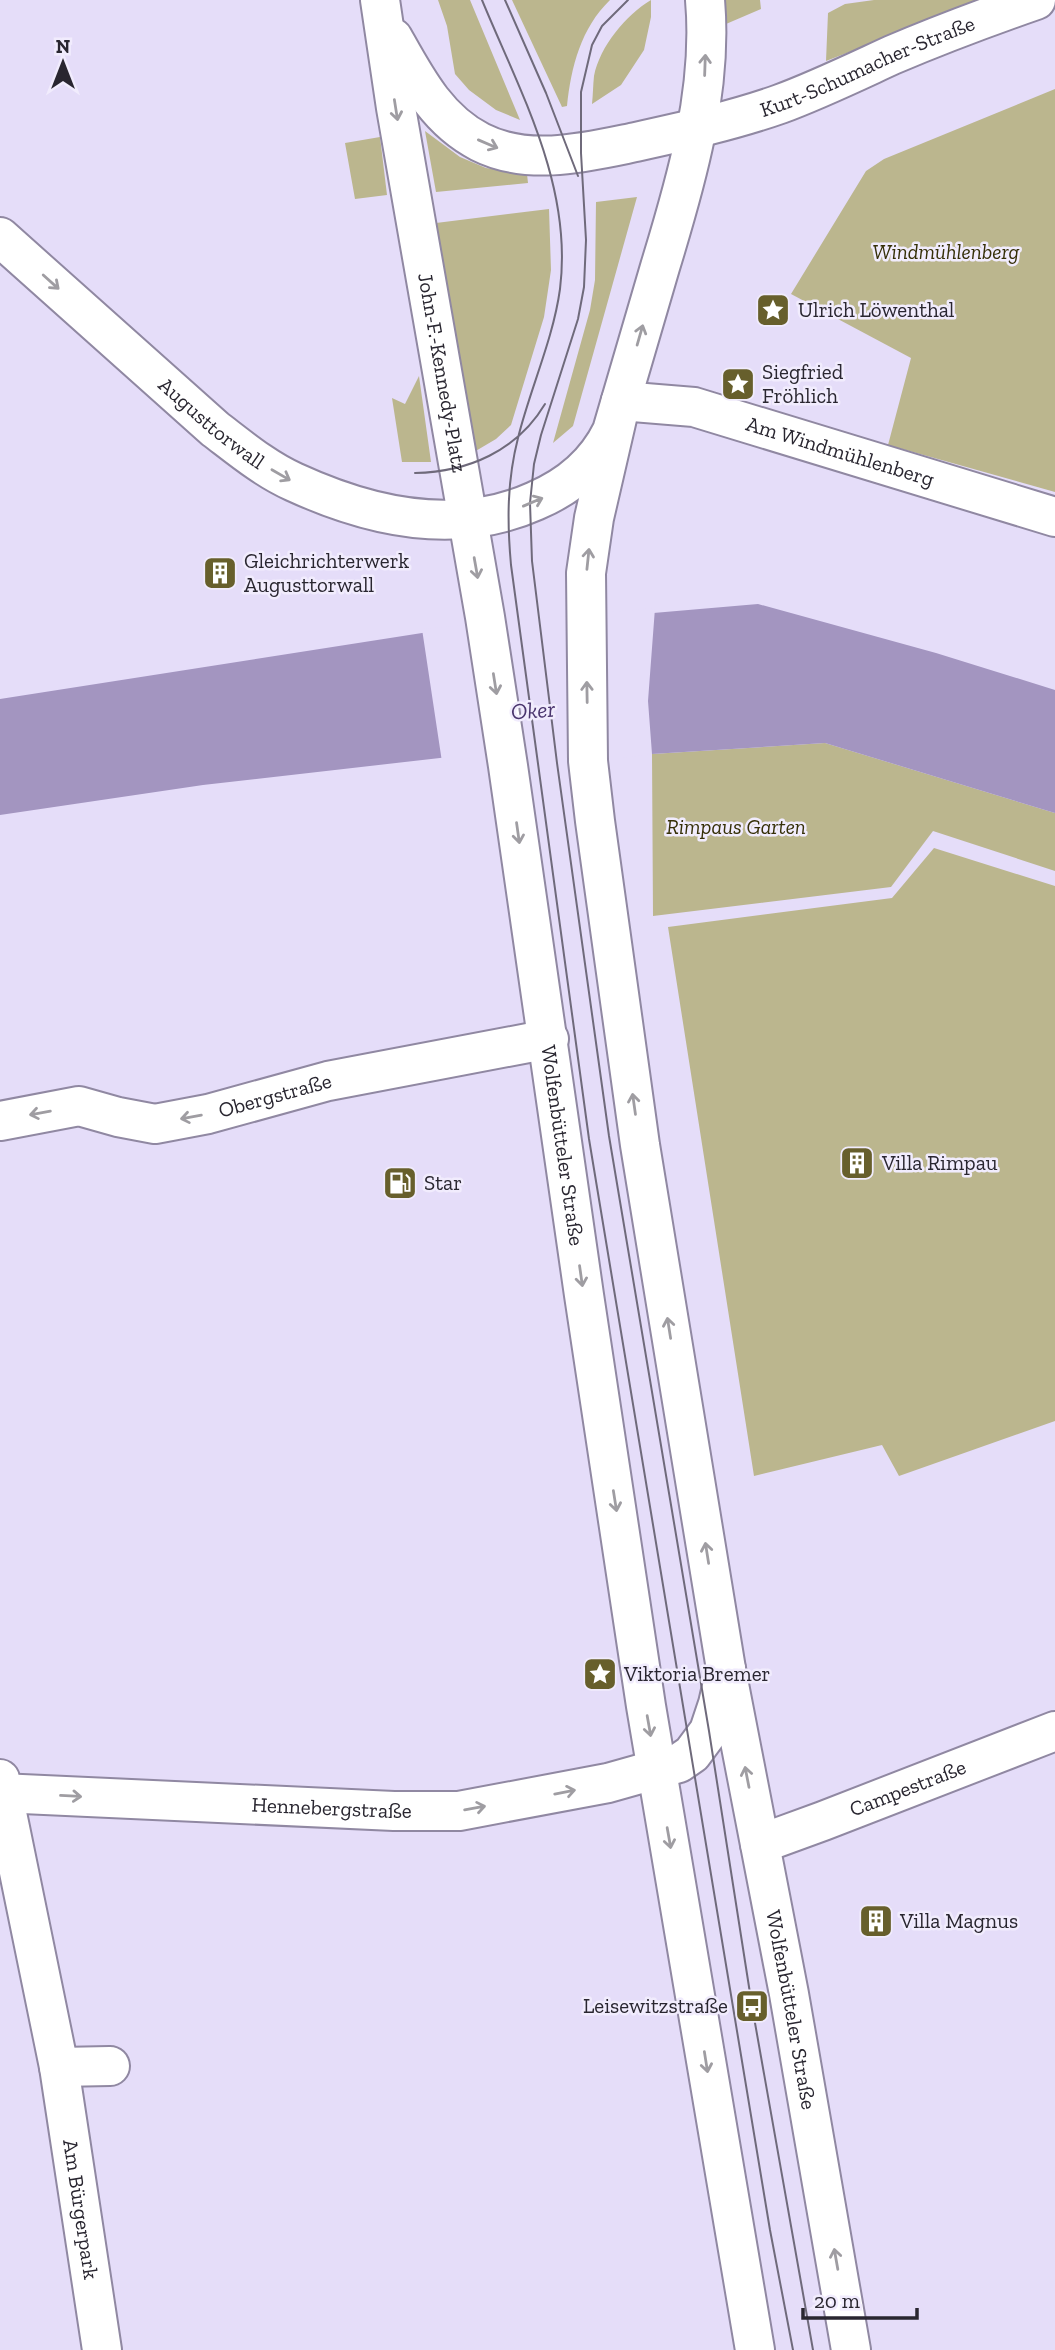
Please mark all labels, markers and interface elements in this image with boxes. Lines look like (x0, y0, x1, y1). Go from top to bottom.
street label: Kurt-Schumacher-Straße (757, 10, 978, 122)
north arrow (28, 28, 98, 98)
text: N (56, 35, 70, 58)
one-way arrow (698, 54, 711, 77)
one-way arrow (390, 98, 403, 121)
one-way arrow (477, 139, 498, 152)
park label: Windmühlenberg (873, 239, 1020, 264)
street label: John-F.-Kennedy-Platz (413, 271, 473, 475)
one-way arrow (42, 274, 60, 290)
place icon: Ulrich Löwenthal (754, 291, 792, 329)
place label: Ulrich Löwenthal (798, 297, 955, 322)
one-way arrow (635, 325, 648, 347)
place label: Siegfried Fröhlich (762, 359, 844, 408)
place icon: Siegfried Fröhlich (719, 365, 757, 403)
street label: Augusttorwall (154, 372, 270, 474)
street label: Am Windmühlenberg (743, 411, 938, 492)
one-way arrow (271, 468, 291, 482)
one-way arrow (521, 495, 543, 508)
place label: Gleichrichterwerk Augusttorwall (244, 548, 409, 597)
one-way arrow (582, 548, 595, 570)
building icon: Gleichrichterwerk Augusttorwall (201, 554, 239, 592)
one-way arrow (470, 556, 483, 579)
one-way arrow (489, 672, 502, 695)
one-way arrow (580, 681, 594, 704)
water label: Oker (510, 694, 556, 726)
park label: Rimpaus Garten (666, 814, 806, 839)
one-way arrow (512, 821, 525, 844)
street label: Wolfenbütteler Straße (536, 1043, 590, 1247)
street label: Obergstraße (216, 1068, 334, 1123)
one-way arrow (628, 1093, 641, 1115)
one-way arrow (29, 1107, 52, 1121)
one-way arrow (180, 1111, 203, 1125)
building icon: Villa Rimpau (838, 1144, 876, 1182)
place label: Villa Rimpau (881, 1150, 998, 1175)
fuel station icon: Star (381, 1164, 419, 1202)
place label: Star (424, 1170, 462, 1195)
one-way arrow (575, 1265, 588, 1287)
one-way arrow (662, 1317, 675, 1340)
one-way arrow (609, 1490, 622, 1512)
one-way arrow (700, 1542, 713, 1565)
place icon: Viktoria Bremer (581, 1655, 619, 1693)
place label: Viktoria Bremer (623, 1661, 770, 1686)
one-way arrow (643, 1714, 656, 1737)
street label: Campestraße (846, 1754, 970, 1822)
one-way arrow (740, 1766, 754, 1789)
one-way arrow (553, 1784, 576, 1798)
one-way arrow (59, 1790, 82, 1803)
street label: Hennebergstraße (251, 1792, 412, 1823)
one-way arrow (463, 1801, 486, 1815)
one-way arrow (663, 1826, 676, 1849)
building icon: Villa Magnus (857, 1902, 895, 1940)
street label: Wolfenbütteler Straße (761, 1908, 822, 2111)
place label: Villa Magnus (899, 1908, 1018, 1933)
bus stop icon: Leisewitzstraße (733, 1987, 771, 2025)
place label: Leisewitzstraße (583, 1993, 728, 2018)
one-way arrow (700, 2051, 713, 2073)
street label: Am Bürgerpark (58, 2138, 104, 2281)
one-way arrow (828, 2248, 842, 2271)
scale bar (803, 2276, 917, 2320)
text: 20 m (814, 2288, 860, 2313)

